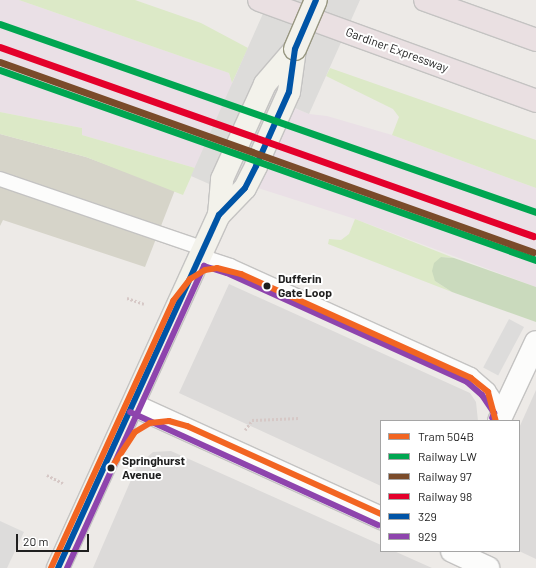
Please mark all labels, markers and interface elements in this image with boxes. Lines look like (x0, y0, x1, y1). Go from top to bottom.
street label: Gardiner Expressway (344, 25, 450, 75)
place label: Dufferin Gate Loop (278, 272, 332, 300)
marker: Dufferin Gate Loop (260, 279, 274, 293)
legend (380, 420, 520, 552)
text: Tram 504B (418, 429, 474, 443)
text: Railway LW (418, 449, 477, 463)
place label: Springhurst Avenue (122, 454, 185, 482)
marker: Springhurst Avenue (104, 461, 118, 475)
text: Railway 97 (418, 469, 472, 483)
text: Railway 98 (418, 489, 472, 503)
text: 329 (418, 509, 437, 523)
scale bar (18, 526, 91, 552)
text: 929 (418, 529, 437, 543)
text: 20 m (23, 534, 49, 548)

